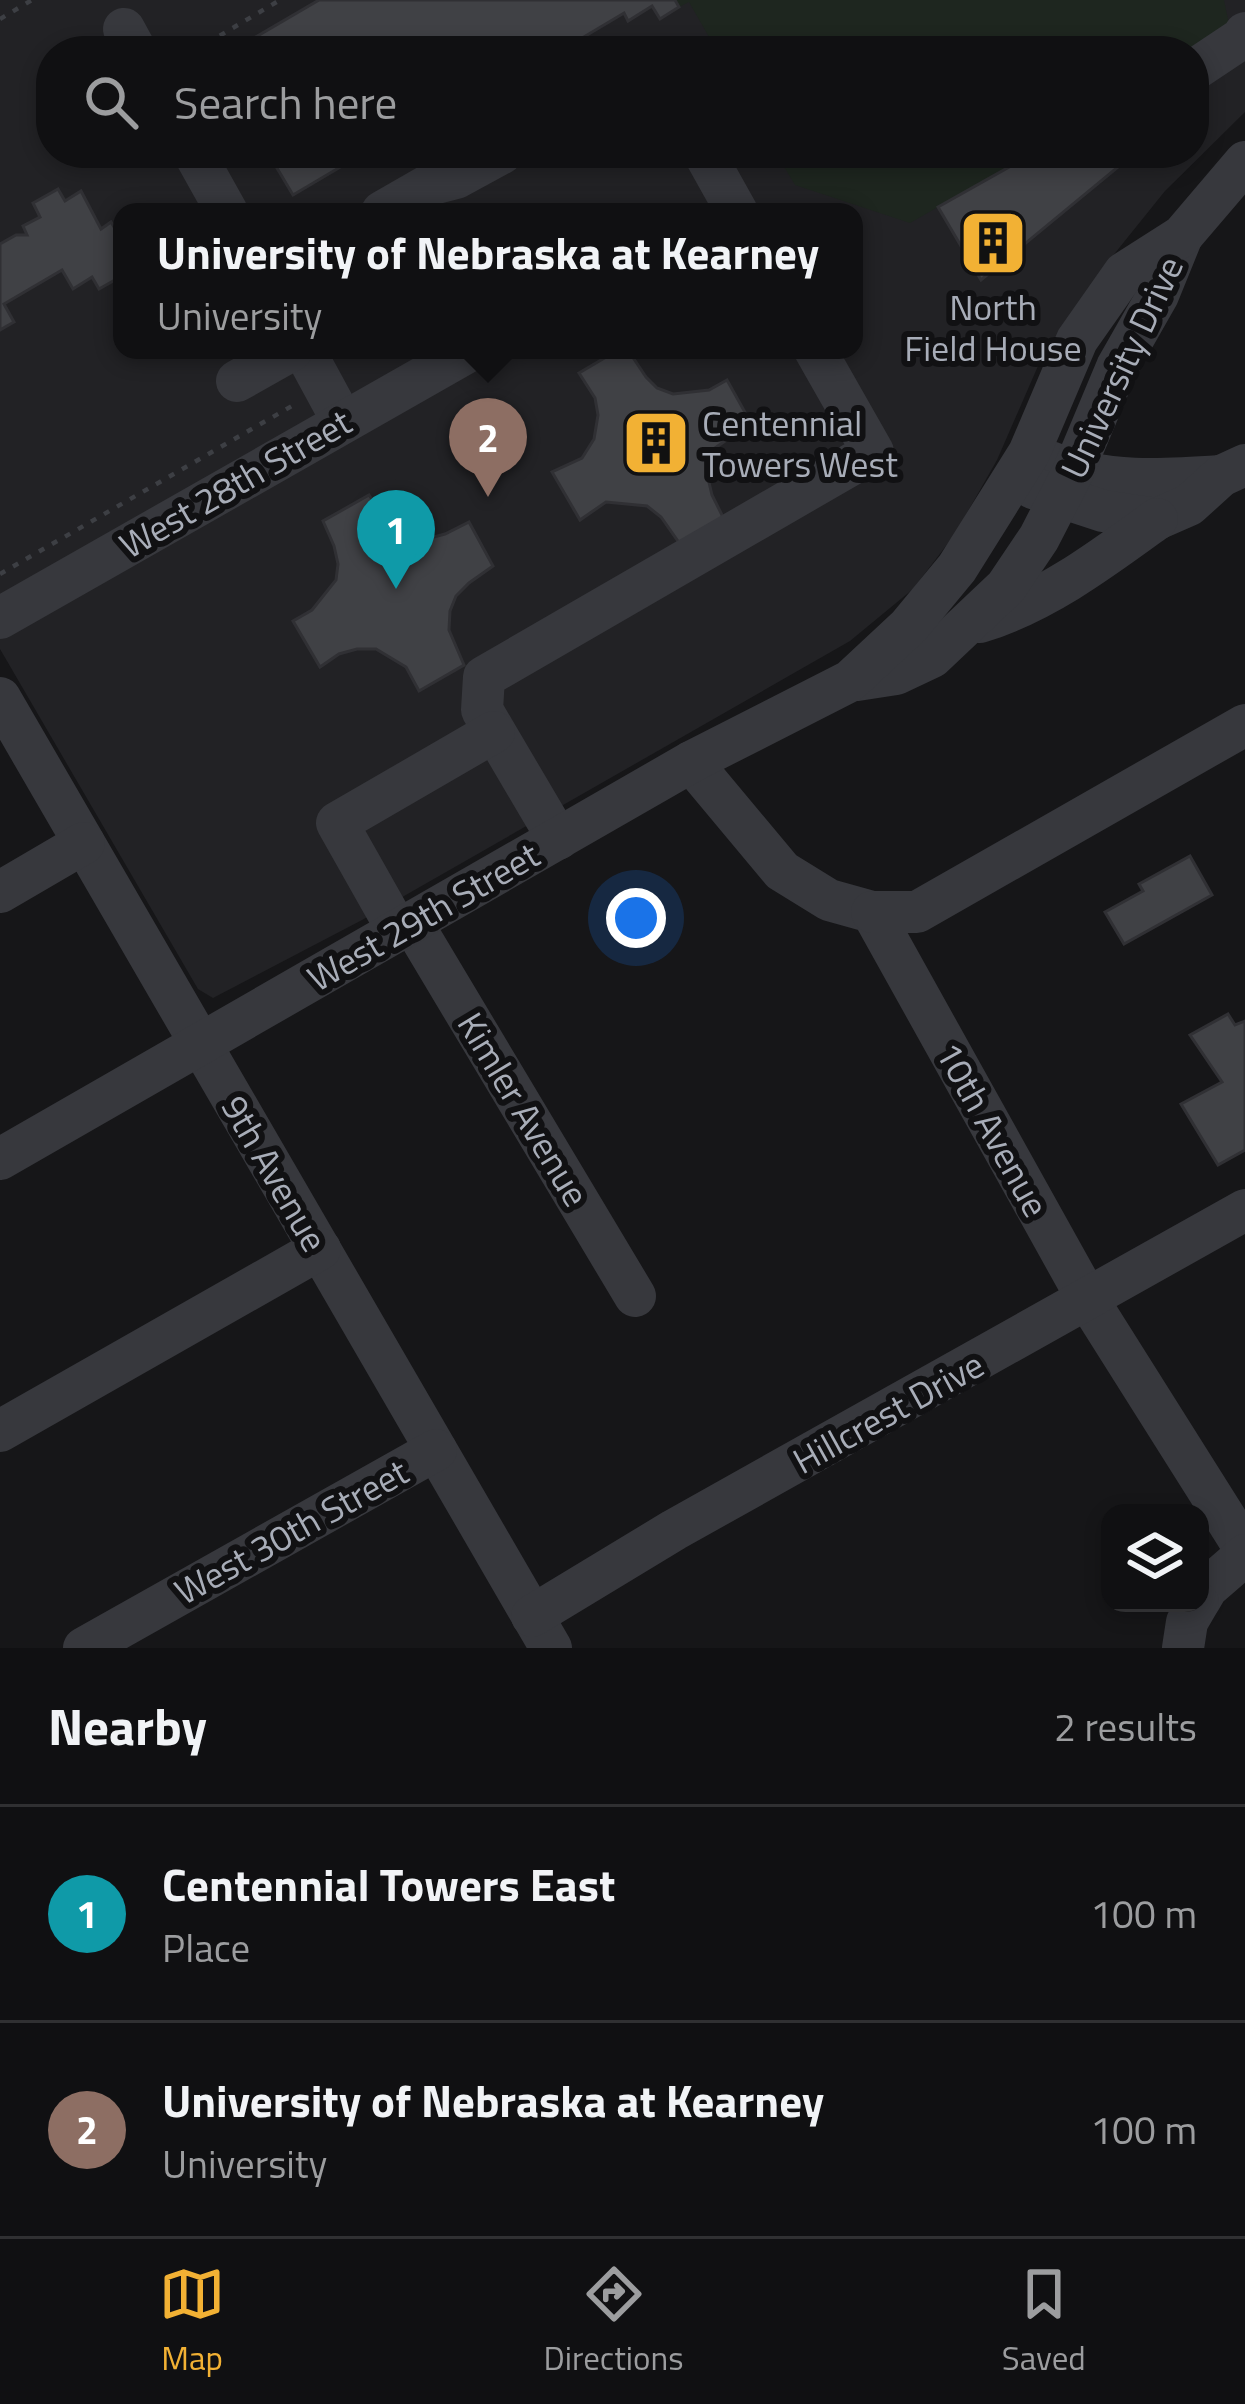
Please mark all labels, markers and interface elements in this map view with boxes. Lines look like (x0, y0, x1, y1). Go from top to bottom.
search box (36, 36, 1209, 168)
text: Search here (174, 68, 397, 136)
icon: search (78, 69, 144, 135)
popup (113, 203, 863, 359)
building icon: North Field House (958, 208, 1028, 278)
text: University of Nebraska at Kearney (157, 218, 819, 286)
street label: University Drive (1046, 247, 1196, 487)
place label: North Field House (904, 279, 1082, 375)
text: University (157, 286, 322, 345)
street label: West 28th Street (109, 394, 362, 572)
place label: Centennial Towers West (702, 395, 898, 491)
pin: 2 (449, 398, 527, 497)
building icon: Centennial Towers West (621, 408, 691, 478)
pin: 1 (357, 490, 435, 589)
street label: West 29th Street (297, 827, 550, 1005)
your location (606, 888, 666, 948)
street label: Kimler Avenue (444, 1001, 604, 1217)
street label: 10th Avenue (922, 1031, 1064, 1227)
street label: 9th Avenue (208, 1084, 342, 1262)
street label: Hillcrest Drive (782, 1337, 994, 1487)
street label: West 30th Street (164, 1444, 418, 1618)
map controls (1101, 1504, 1209, 1612)
button: layers (1101, 1504, 1209, 1612)
text: Nearby (48, 1687, 207, 1765)
text: 2 results (1054, 1697, 1197, 1756)
text: Centennial Towers East (162, 1850, 615, 1918)
text: 1 (76, 1884, 98, 1943)
text: 100 m (1090, 1884, 1197, 1943)
text: Place (162, 1918, 250, 1977)
text: University of Nebraska at Kearney (162, 2066, 824, 2134)
text: 2 (76, 2100, 98, 2159)
text: 100 m (1090, 2100, 1197, 2159)
text: University (162, 2134, 327, 2193)
tab: Map (159, 2261, 225, 2383)
tab: Directions (544, 2261, 683, 2383)
tab: Saved (1002, 2261, 1086, 2383)

